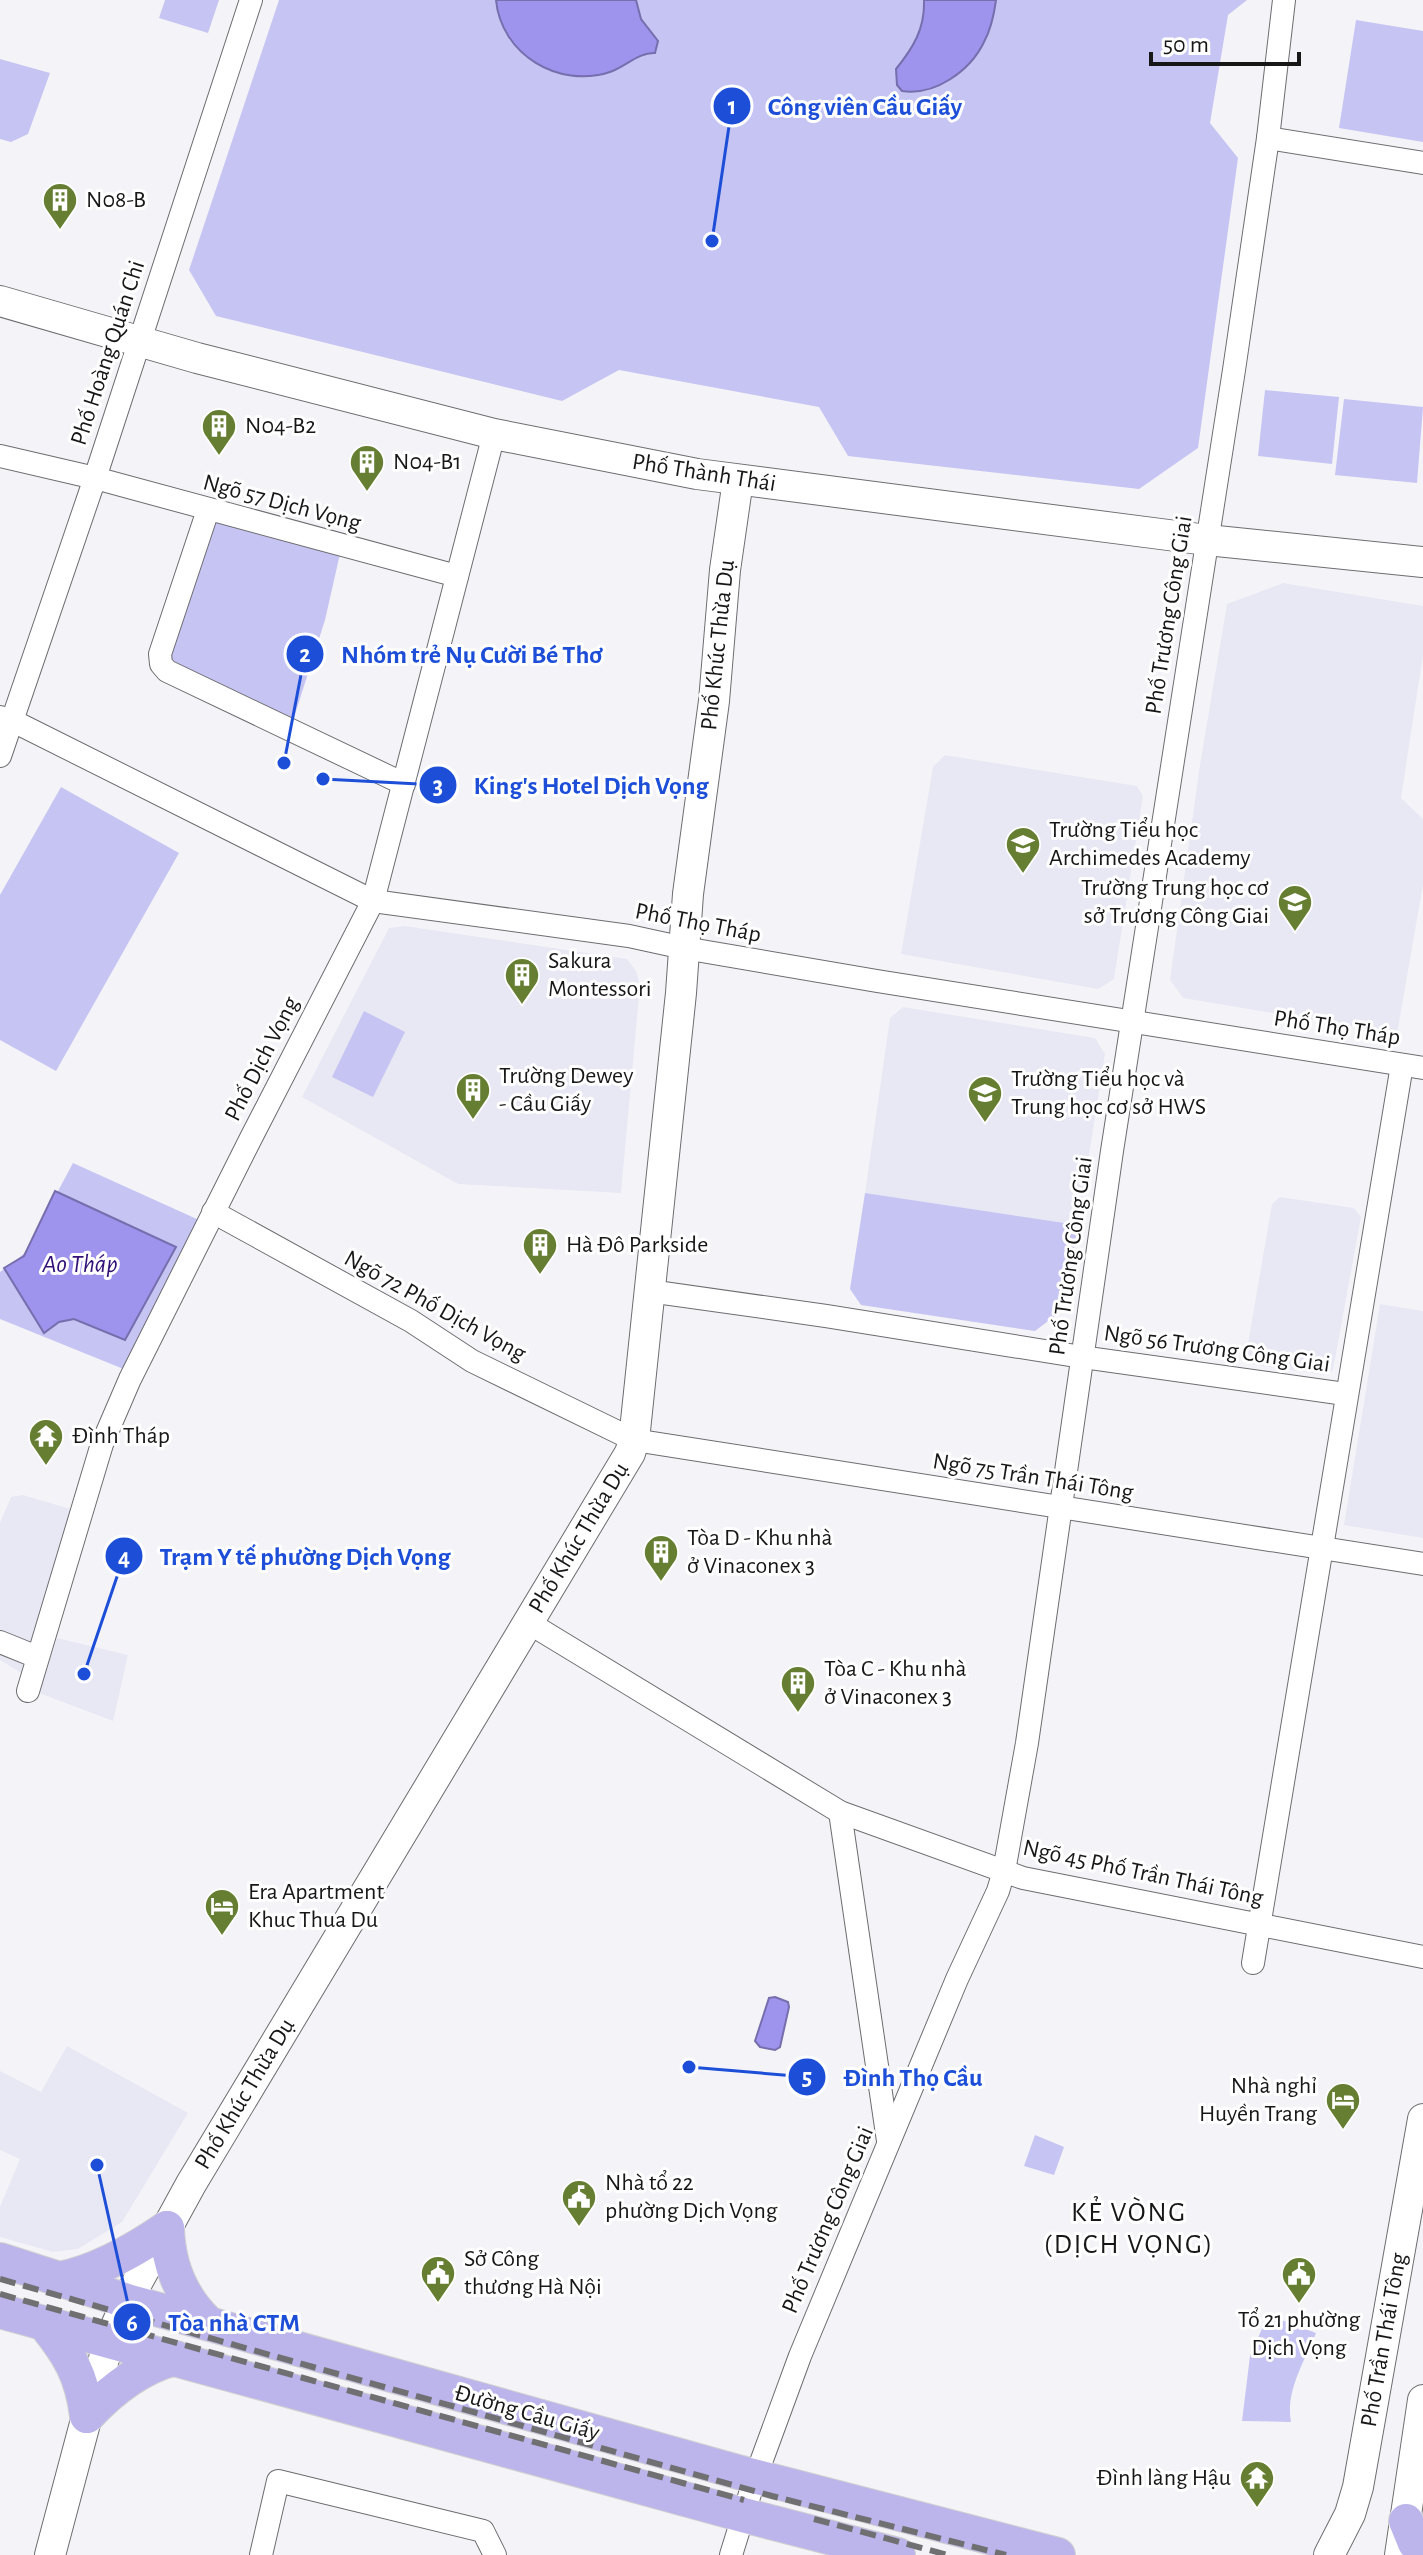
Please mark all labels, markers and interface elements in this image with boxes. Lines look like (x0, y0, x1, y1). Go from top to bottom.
scale bar (1151, 16, 1299, 66)
text: 50 m (1163, 33, 1209, 57)
callout: Công viên Cầu Giấy (712, 81, 978, 131)
text: Công viên Cầu Giấy (768, 94, 963, 120)
text: 1 (728, 95, 736, 119)
building icon: N08-B (41, 181, 79, 231)
place label: N08-B (86, 188, 146, 212)
street label: Phố Hoàng Quán Chi (67, 258, 149, 448)
building icon: N04-B2 (200, 407, 238, 457)
place label: N04-B2 (245, 414, 316, 438)
building icon: N04-B1 (348, 443, 386, 493)
place label: N04-B1 (393, 450, 461, 474)
street label: Phố Thành Thái (630, 450, 778, 496)
street label: Ngõ 57 Dịch Vọng (201, 470, 364, 536)
street label: Phố Trương Công Giai (1141, 514, 1197, 716)
street label: Phố Khúc Thừa Dụ (697, 559, 739, 731)
callout: Nhóm trẻ Nụ Cười Bé Thơ (285, 629, 619, 679)
text: Nhóm trẻ Nụ Cười Bé Thơ (341, 642, 603, 668)
text: 2 (299, 643, 311, 667)
callout: King's Hotel Dịch Vọng (418, 760, 725, 810)
text: King's Hotel Dịch Vọng (474, 773, 709, 799)
text: 3 (433, 775, 443, 799)
place label: Trường Tiểu học Archimedes Academy (1049, 817, 1250, 870)
school or university icon: Trường Tiểu học Archimedes Academy (1004, 825, 1042, 875)
place label: Trường Trung học cơ sở Trương Công Giai (1081, 876, 1269, 928)
school or university icon: Trường Trung học cơ sở Trương Công Giai (1276, 883, 1314, 933)
street label: Phố Thọ Tháp (633, 899, 763, 947)
place label: Sakura Montessori (548, 949, 652, 1001)
building icon: Sakura Montessori (503, 956, 541, 1006)
street label: Phố Dịch Vọng (220, 993, 304, 1125)
street label: Phố Thọ Tháp (1272, 1006, 1402, 1050)
place label: Trường Dewey - Cầu Giấy (499, 1064, 633, 1116)
place label: Trường Tiểu học và Trung học cơ sở HWS (1011, 1066, 1206, 1119)
building icon: Trường Dewey - Cầu Giấy (454, 1071, 492, 1121)
school or university icon: Trường Tiểu học và Trung học cơ sở HWS (966, 1074, 1004, 1124)
street label: Phố Trương Công Giai (1045, 1155, 1097, 1357)
building icon: Hà Đô Parkside (521, 1226, 559, 1276)
place label: Hà Đô Parkside (566, 1233, 708, 1257)
street label: Ngõ 72 Phố Dịch Vọng (340, 1246, 530, 1366)
water label: Ao Tháp (41, 1251, 118, 1277)
street label: Ngõ 56 Trương Công Giai (1102, 1321, 1332, 1377)
temple icon: Đình Tháp (27, 1417, 65, 1467)
place label: Đình Tháp (72, 1424, 170, 1448)
street label: Ngõ 75 Trần Thái Tông (931, 1449, 1135, 1505)
street label: Phố Khúc Thừa Dụ (525, 1458, 633, 1618)
place label: Tòa D - Khu nhà ở Vinaconex 3 (687, 1526, 833, 1578)
callout: Trạm Y tế phường Dịch Vọng (104, 1531, 467, 1581)
building icon: Tòa D - Khu nhà ở Vinaconex 3 (642, 1533, 680, 1583)
text: Trạm Y tế phường Dịch Vọng (159, 1544, 452, 1570)
text: 4 (118, 1546, 130, 1570)
place label: Tòa C - Khu nhà ở Vinaconex 3 (824, 1657, 967, 1709)
building icon: Tòa C - Khu nhà ở Vinaconex 3 (779, 1664, 817, 1714)
street label: Ngõ 45 Phố Trần Thái Tông (1021, 1836, 1266, 1910)
place label: Era Apartment Khuc Thua Du (248, 1880, 384, 1932)
hotel icon: Era Apartment Khuc Thua Du (203, 1887, 241, 1937)
street label: Phố Khúc Thừa Dụ (191, 2014, 299, 2174)
callout: Đình Thọ Cầu (787, 2052, 999, 2102)
text: Đình Thọ Cầu (843, 2065, 983, 2091)
text: 5 (802, 2066, 812, 2090)
place label: Nhà nghỉ Huyền Trang (1199, 2074, 1317, 2126)
hotel icon: Nhà nghỉ Huyền Trang (1324, 2081, 1362, 2131)
street label: Phố Trương Công Giai (778, 2123, 878, 2317)
place label: Nhà tổ 22 phường Dịch Vọng (605, 2170, 778, 2223)
public building icon: Nhà tổ 22 phường Dịch Vọng (560, 2178, 598, 2228)
district label: KẺ VÒNG (DỊCH VỌNG) (1044, 2195, 1214, 2259)
place label: Sở Công thương Hà Nội (464, 2247, 602, 2299)
street label: Phố Trần Thái Tông (1357, 2251, 1411, 2429)
public building icon: Sở Công thương Hà Nội (419, 2254, 457, 2304)
public building icon: Tổ 21 phường Dịch Vọng (1280, 2255, 1318, 2305)
callout: Tòa nhà CTM (112, 2297, 316, 2347)
place label: Tổ 21 phường Dịch Vọng (1238, 2307, 1361, 2360)
text: Tòa nhà CTM (168, 2310, 300, 2336)
text: 6 (126, 2312, 138, 2336)
street label: Đường Cầu Giấy (452, 2381, 602, 2445)
temple icon: Đình làng Hậu (1238, 2459, 1276, 2509)
place label: Đình làng Hậu (1096, 2466, 1231, 2490)

